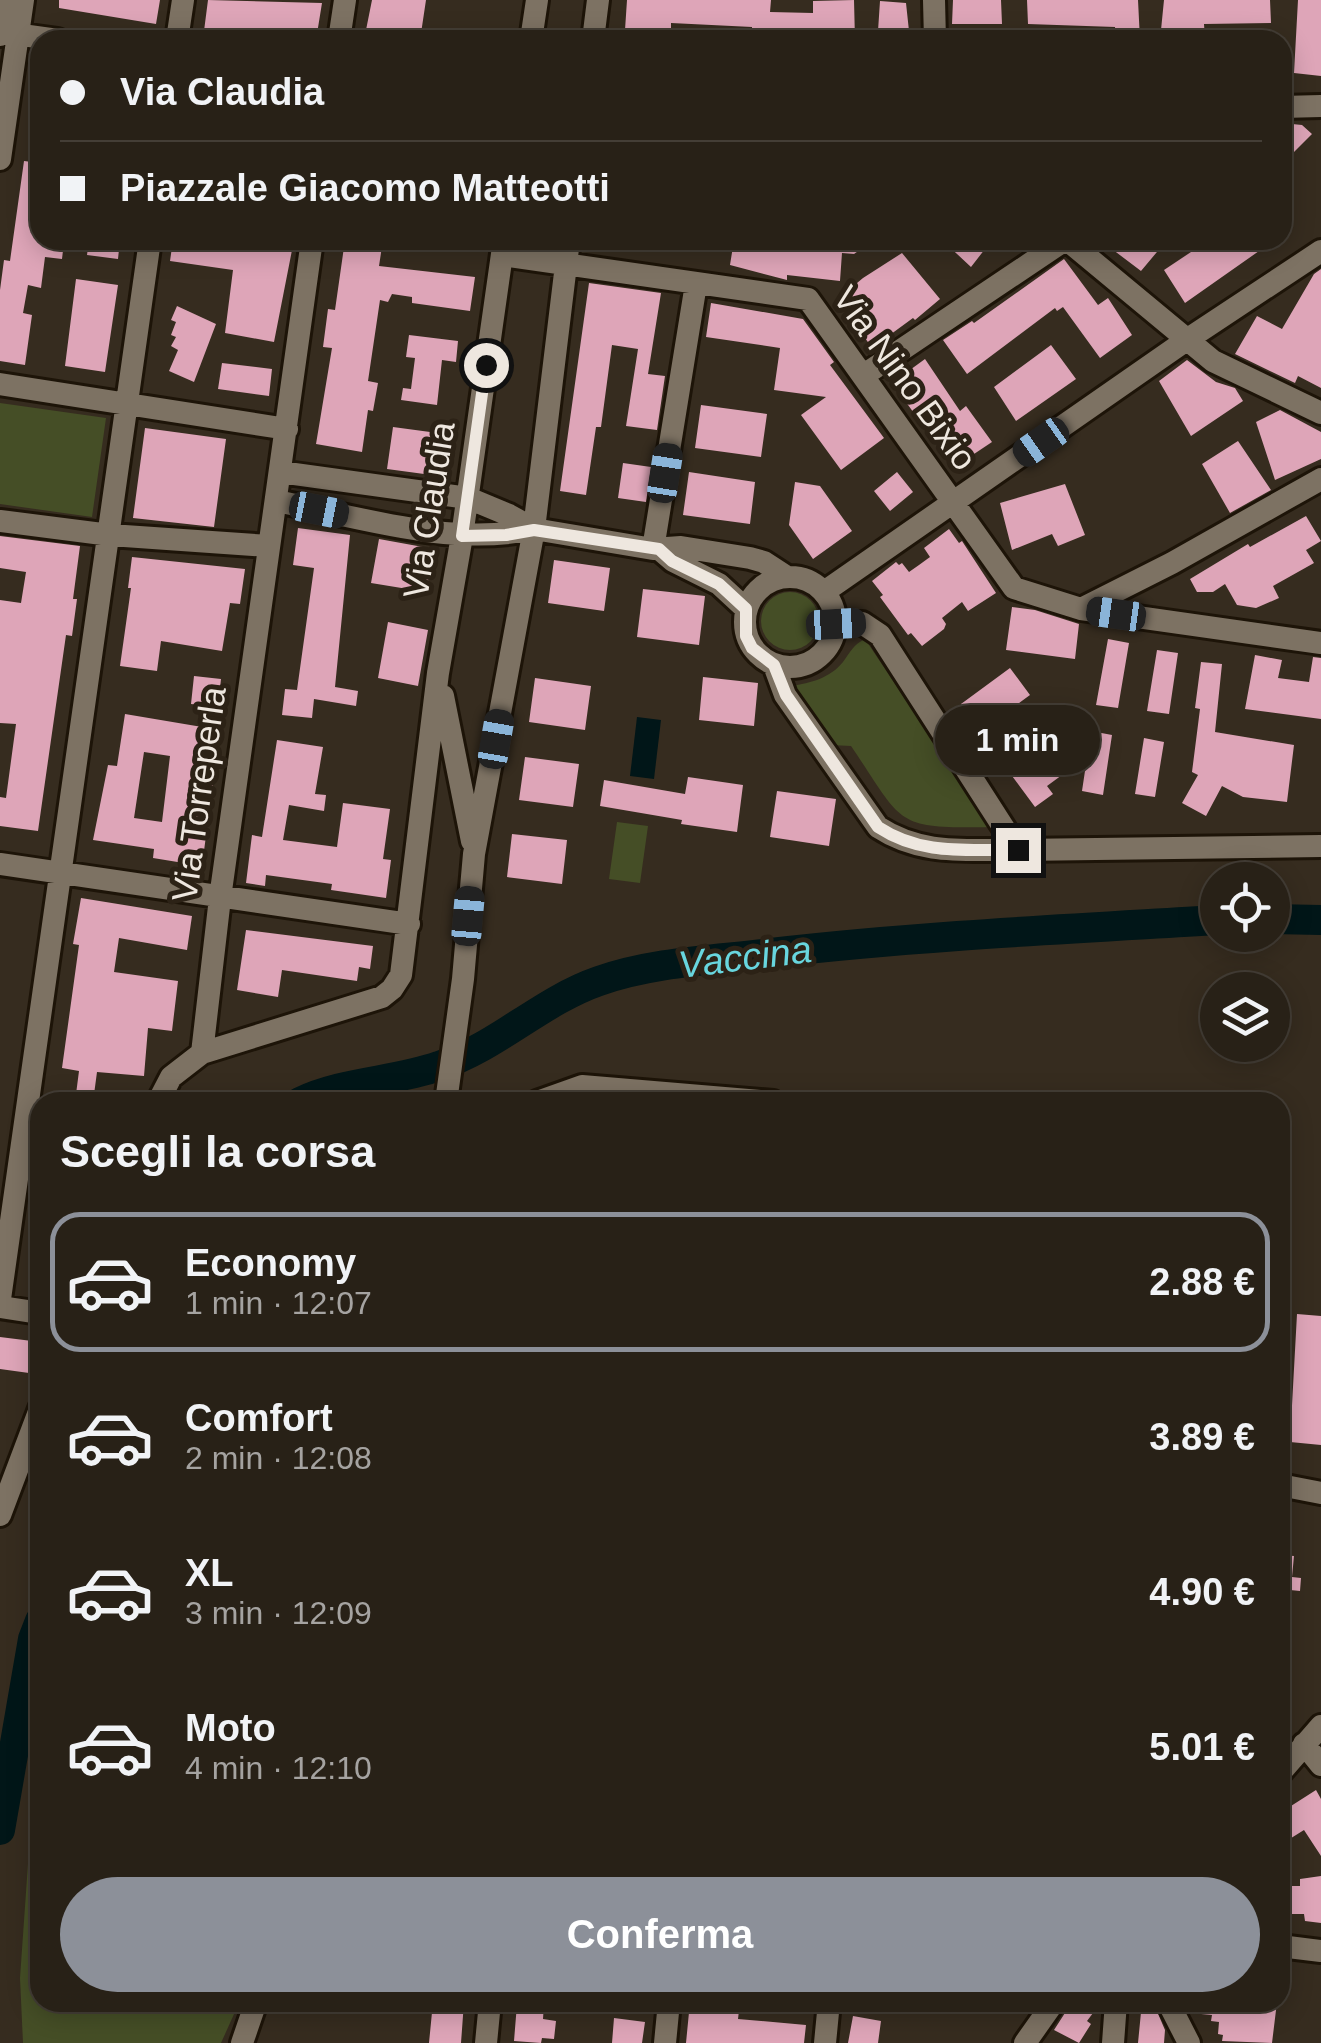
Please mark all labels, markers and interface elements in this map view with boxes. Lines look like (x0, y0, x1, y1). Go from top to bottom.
text: Via Claudia (120, 71, 324, 113)
text: Piazzale Giacomo Matteotti (120, 167, 610, 209)
street label: Via Nino Bixio (826, 278, 985, 477)
route start (464, 343, 509, 388)
car (1008, 413, 1074, 471)
street label: Via Claudia (395, 418, 462, 601)
car (645, 441, 685, 505)
car (287, 490, 351, 530)
car (1084, 595, 1148, 633)
car (805, 607, 867, 641)
street label: Via Torreperla (164, 683, 233, 904)
callout: 1 min (936, 705, 1100, 775)
car (476, 707, 516, 771)
text: 1 min (976, 722, 1059, 758)
route end (996, 828, 1041, 873)
map controls (1200, 862, 1290, 1062)
button: locate (1200, 862, 1290, 952)
car (450, 885, 486, 947)
water label: Vaccina (676, 928, 814, 986)
button: layers (1200, 972, 1290, 1062)
text: Scegli la corsa (60, 1126, 375, 1177)
icon: car (65, 1237, 155, 1327)
text: Economy (185, 1242, 356, 1284)
text: 2.88 € (1149, 1261, 1255, 1303)
text: 1 min · 12:07 (185, 1285, 372, 1321)
icon: car (65, 1392, 155, 1482)
text: Comfort (185, 1397, 333, 1439)
text: 3.89 € (1149, 1416, 1255, 1458)
text: 2 min · 12:08 (185, 1440, 372, 1476)
icon: car (65, 1547, 155, 1637)
text: XL (185, 1552, 234, 1594)
text: 4.90 € (1149, 1571, 1255, 1613)
text: 3 min · 12:09 (185, 1595, 372, 1631)
icon: car (65, 1702, 155, 1792)
text: Moto (185, 1707, 276, 1749)
text: 5.01 € (1149, 1726, 1255, 1768)
text: 4 min · 12:10 (185, 1750, 372, 1786)
button: Conferma (60, 1877, 1260, 1992)

